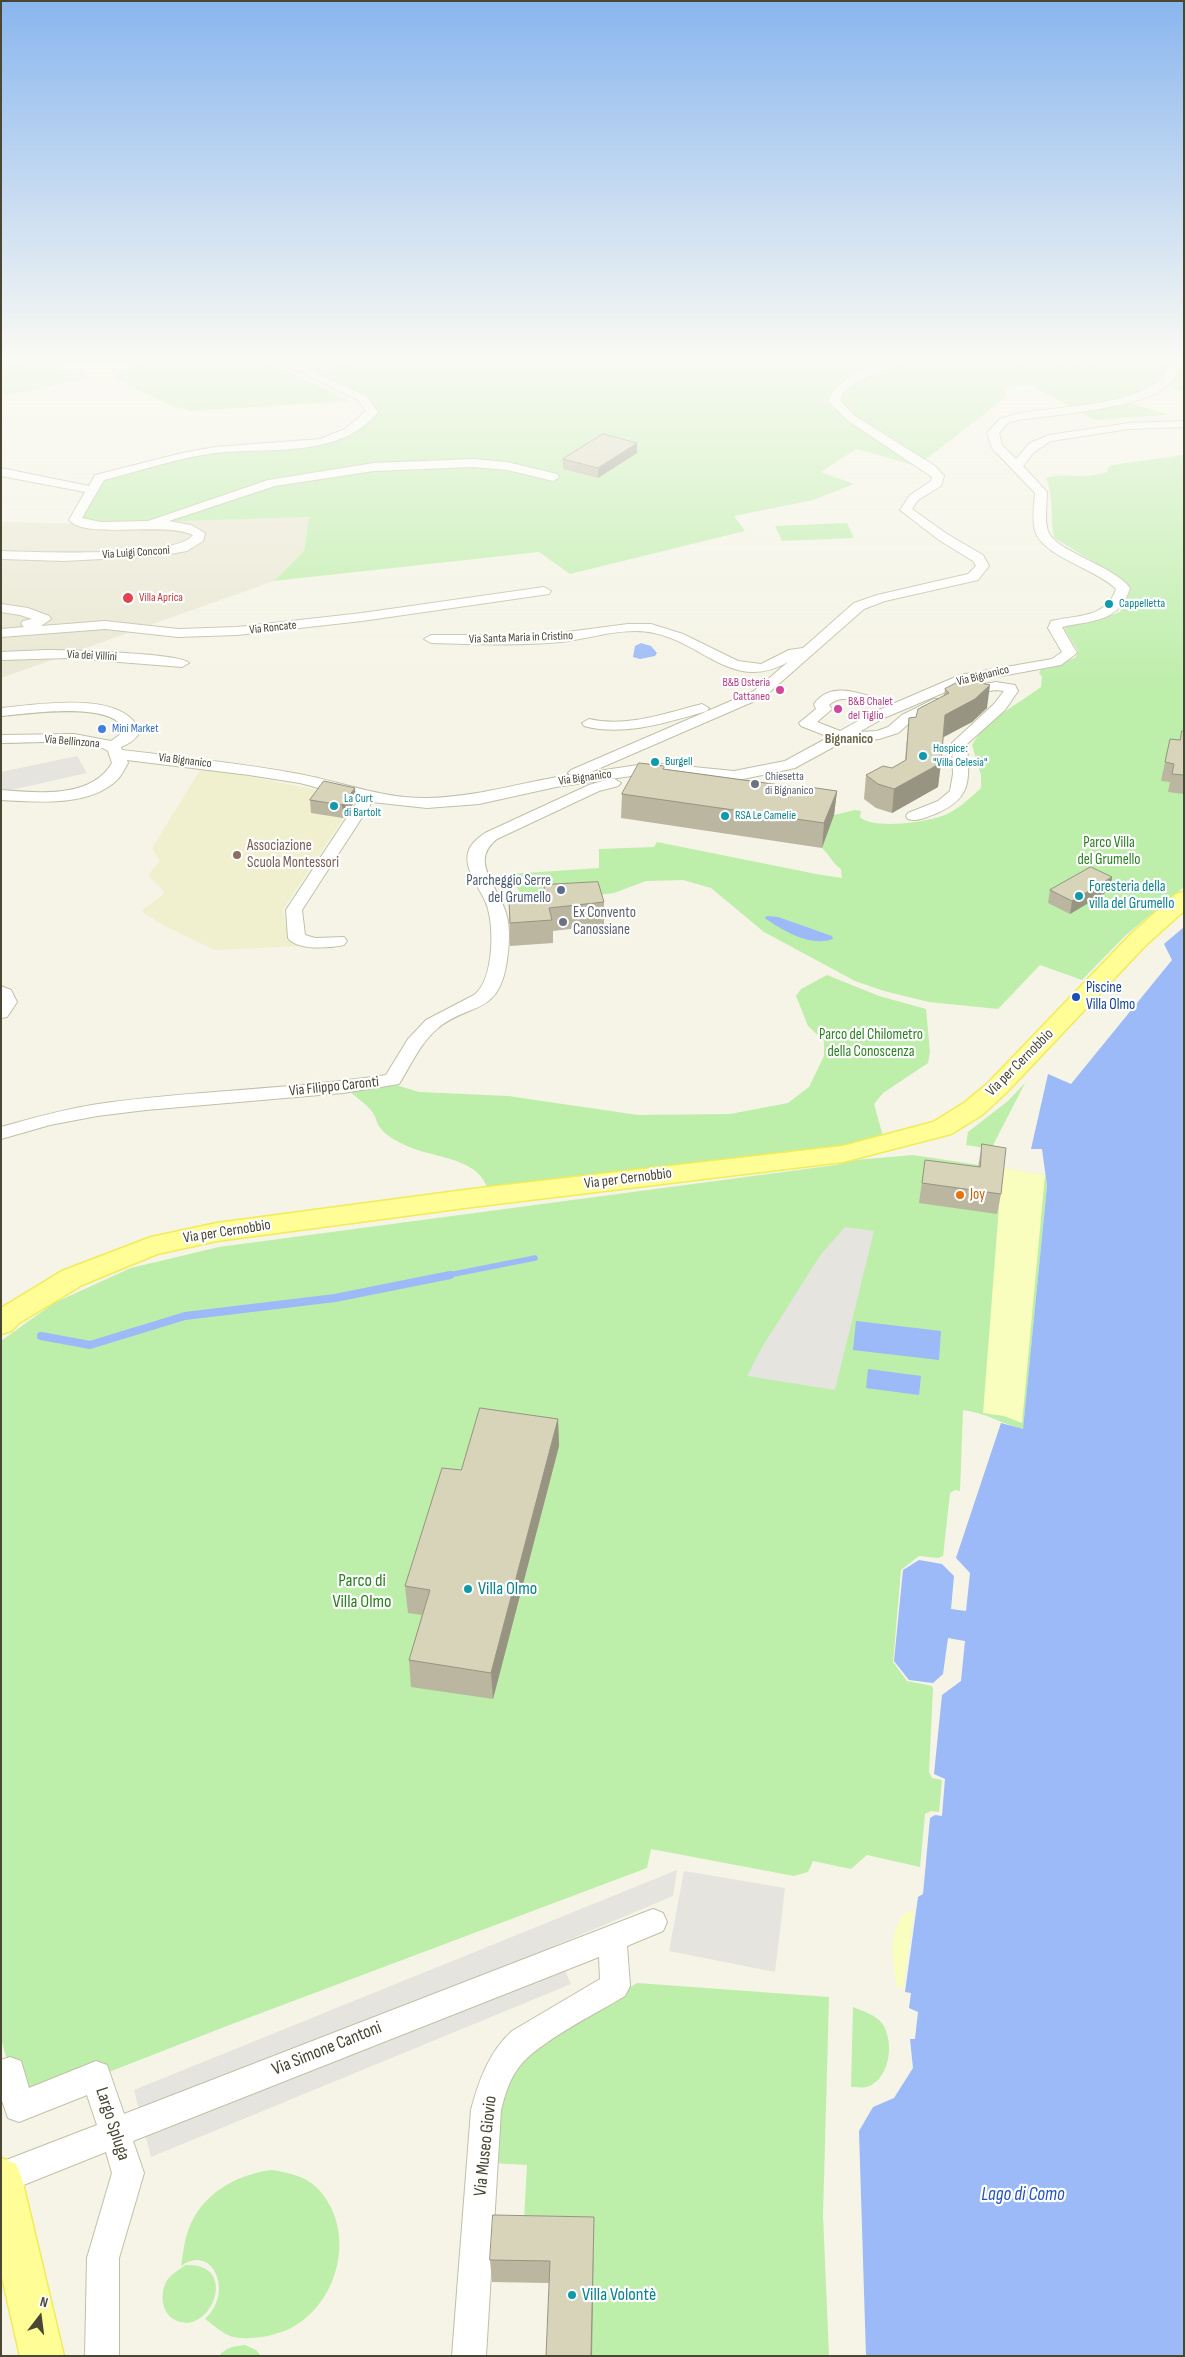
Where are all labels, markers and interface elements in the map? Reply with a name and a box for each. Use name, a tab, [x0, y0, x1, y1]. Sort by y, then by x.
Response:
street label: Via Luigi Conconi	[102, 543, 170, 563]
marker: Villa Aprica	[121, 591, 135, 605]
place label: Villa Aprica	[139, 591, 183, 605]
place label: Cappelletta	[1119, 597, 1165, 611]
marker: Cappelletta	[1103, 598, 1115, 610]
street label: Via Roncate	[249, 618, 297, 638]
street label: Via Santa Maria in Cristino	[469, 629, 573, 647]
street label: Via dei Villini	[67, 647, 117, 665]
street label: Via Bignanico	[955, 663, 1011, 689]
place label: B&B Osteria Cattaneo	[722, 676, 770, 704]
marker: B&B Osteria Cattaneo	[774, 684, 786, 696]
place label: B&B Chalet del Tiglio	[848, 695, 893, 723]
marker: B&B Chalet del Tiglio	[832, 703, 844, 715]
place label: Mini Market	[112, 722, 159, 736]
marker: Mini Market	[96, 723, 108, 735]
district label: Bignanico	[825, 731, 873, 747]
street label: Via Bellinzona	[44, 732, 100, 752]
place label: Hospice: "Villa Celesia"	[933, 742, 987, 770]
marker: Hospice: "Villa Celesia"	[917, 750, 929, 762]
street label: Via Bignanico	[158, 751, 212, 771]
place label: Burgell	[665, 755, 693, 769]
marker: Burgell	[649, 756, 661, 768]
street label: Via Bignanico	[558, 767, 612, 789]
place label: Chiesetta di Bignanico	[765, 770, 813, 798]
marker: Chiesetta di Bignanico	[749, 778, 761, 790]
place label: La Curt di Bartolt	[344, 792, 381, 820]
marker: La Curt di Bartolt	[328, 800, 340, 812]
place label: RSA Le Camelie	[735, 809, 796, 823]
marker: RSA Le Camelie	[719, 810, 731, 822]
park label: Parco Villa del Grumello	[1077, 834, 1141, 869]
place label: Associazione Scuola Montessori	[247, 837, 339, 872]
marker: Associazione Scuola Montessori	[231, 849, 243, 861]
place label: Parcheggio Serre del Grumello	[466, 872, 551, 907]
place label: Foresteria della villa del Grumello	[1089, 878, 1174, 913]
marker: Parcheggio Serre del Grumello	[555, 884, 567, 896]
marker: Foresteria della villa del Grumello	[1073, 890, 1085, 902]
place label: Ex Convento Canossiane	[573, 904, 636, 939]
marker: Ex Convento Canossiane	[557, 916, 569, 928]
place label: Piscine Villa Olmo	[1086, 979, 1135, 1014]
marker: Piscine Villa Olmo	[1070, 991, 1082, 1003]
street label: Via per Cernobbio	[982, 1025, 1058, 1101]
park label: Parco del Chilometro della Conoscenza	[819, 1026, 923, 1061]
street label: Via Filippo Caronti	[288, 1073, 380, 1101]
street label: Via per Cernobbio	[583, 1165, 673, 1193]
place label: Joy	[970, 1186, 985, 1204]
marker: Joy	[954, 1189, 966, 1201]
street label: Via per Cernobbio	[182, 1216, 272, 1248]
park label: Parco di Villa Olmo	[332, 1570, 392, 1612]
place label: Villa Olmo	[478, 1578, 537, 1600]
marker: Villa Olmo	[462, 1583, 474, 1595]
street label: Via Simone Cantoni	[269, 2017, 385, 2081]
street label: Largo Spluga	[90, 2085, 134, 2163]
street label: Via Museo Giovio	[470, 2095, 502, 2197]
water label: Lago di Como	[981, 2184, 1065, 2206]
place label: Villa Volontè	[582, 2284, 656, 2306]
marker: Villa Volontè	[566, 2289, 578, 2301]
north arrow	[15, 2292, 65, 2342]
text: N	[38, 2293, 50, 2311]

